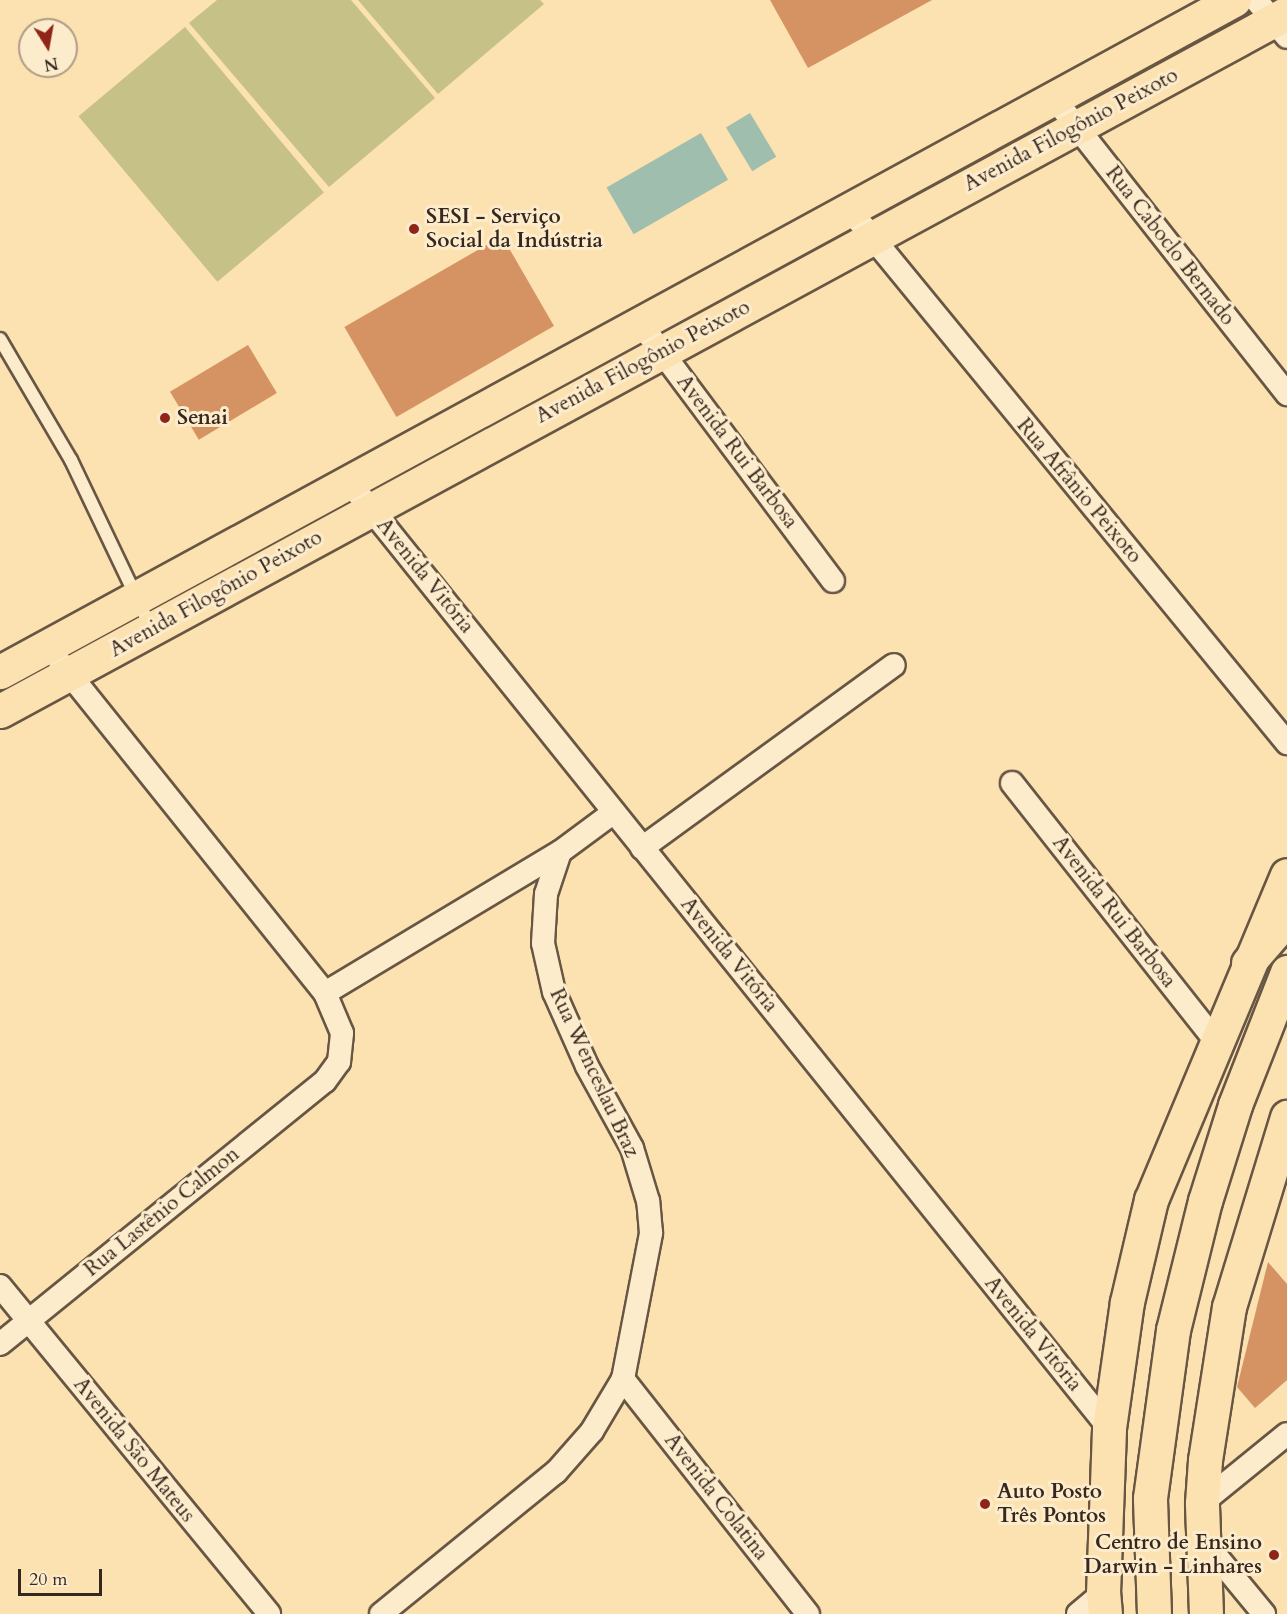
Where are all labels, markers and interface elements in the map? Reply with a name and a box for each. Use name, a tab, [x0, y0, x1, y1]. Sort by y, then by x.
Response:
north arrow	[18, 18, 78, 78]
text: N	[42, 52, 60, 76]
street label: Avenida Filogônio Peixoto	[960, 63, 1182, 197]
street label: Rua Caboclo Bernado	[1100, 161, 1240, 331]
place label: SESI - Serviço Social da Indústria	[426, 204, 603, 254]
marker: SESI - Serviço Social da Indústria	[407, 222, 421, 236]
street label: Avenida Filogônio Peixoto	[532, 295, 754, 429]
street label: Avenida Rui Barbosa	[671, 370, 803, 534]
place label: Senai	[177, 405, 228, 431]
marker: Senai	[158, 411, 172, 425]
street label: Rua Afrânio Peixoto	[1011, 413, 1147, 569]
street label: Avenida Vitória	[371, 513, 479, 639]
street label: Avenida Filogônio Peixoto	[105, 525, 327, 663]
street label: Avenida Rui Barbosa	[1047, 831, 1181, 993]
street label: Avenida Vitória	[675, 892, 783, 1018]
street label: Rua Wenceslau Braz	[544, 984, 644, 1162]
street label: Rua Lastênio Calmon	[79, 1142, 245, 1282]
street label: Avenida Vitória	[979, 1271, 1087, 1397]
street label: Avenida São Mateus	[68, 1372, 200, 1528]
street label: Avenida Colatina	[659, 1428, 773, 1566]
place label: Auto Posto Três Pontos	[997, 1479, 1106, 1529]
marker: Auto Posto Três Pontos	[978, 1497, 992, 1511]
place label: Centro de Ensino Darwin - Linhares	[1084, 1530, 1262, 1580]
marker: Centro de Ensino Darwin - Linhares	[1267, 1548, 1281, 1562]
scale bar	[21, 1557, 105, 1595]
text: 20 m	[29, 1567, 68, 1592]

